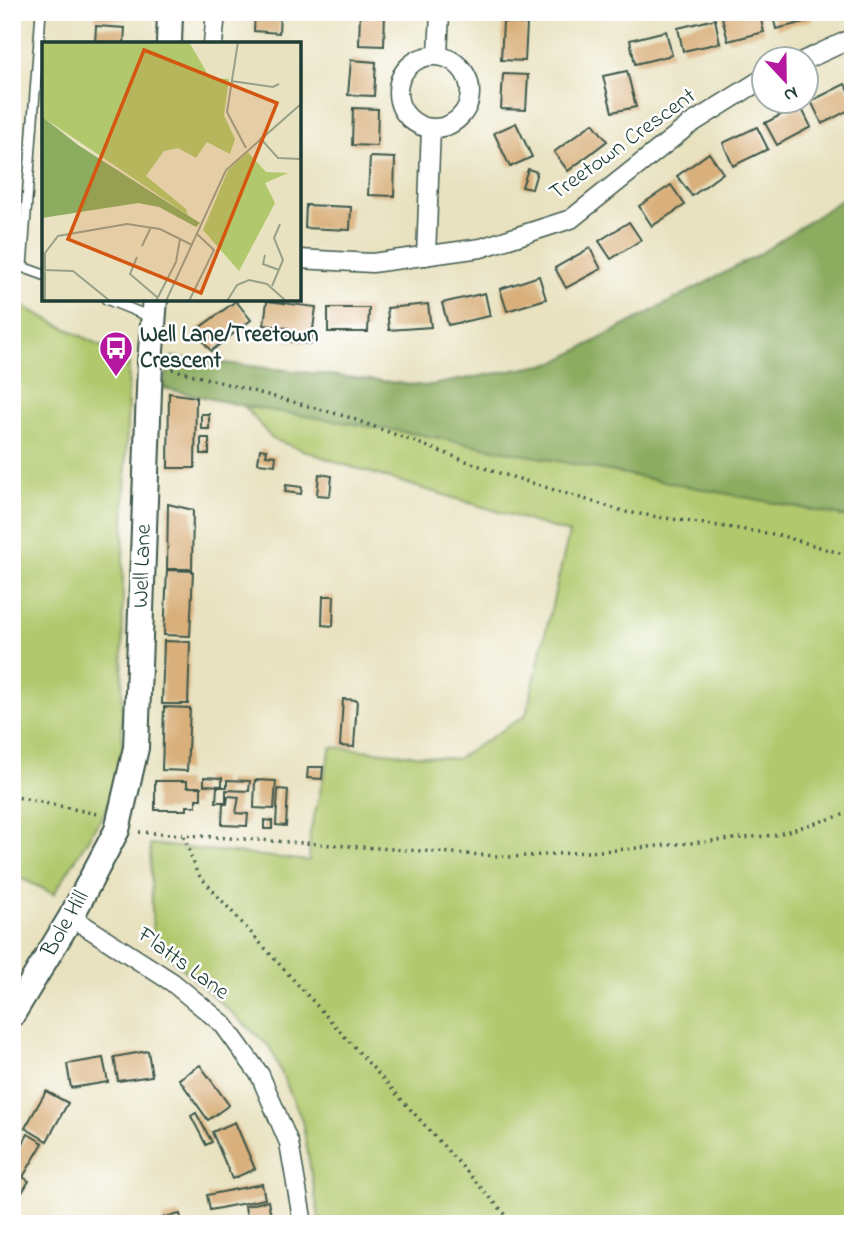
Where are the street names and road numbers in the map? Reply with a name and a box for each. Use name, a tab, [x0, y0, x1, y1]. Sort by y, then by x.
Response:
street label: Treetown Crescent	[543, 80, 703, 210]
street label: Well Lane	[125, 523, 161, 609]
street label: Bole Hill	[33, 885, 98, 964]
street label: Flatts Lane	[129, 919, 236, 1009]

